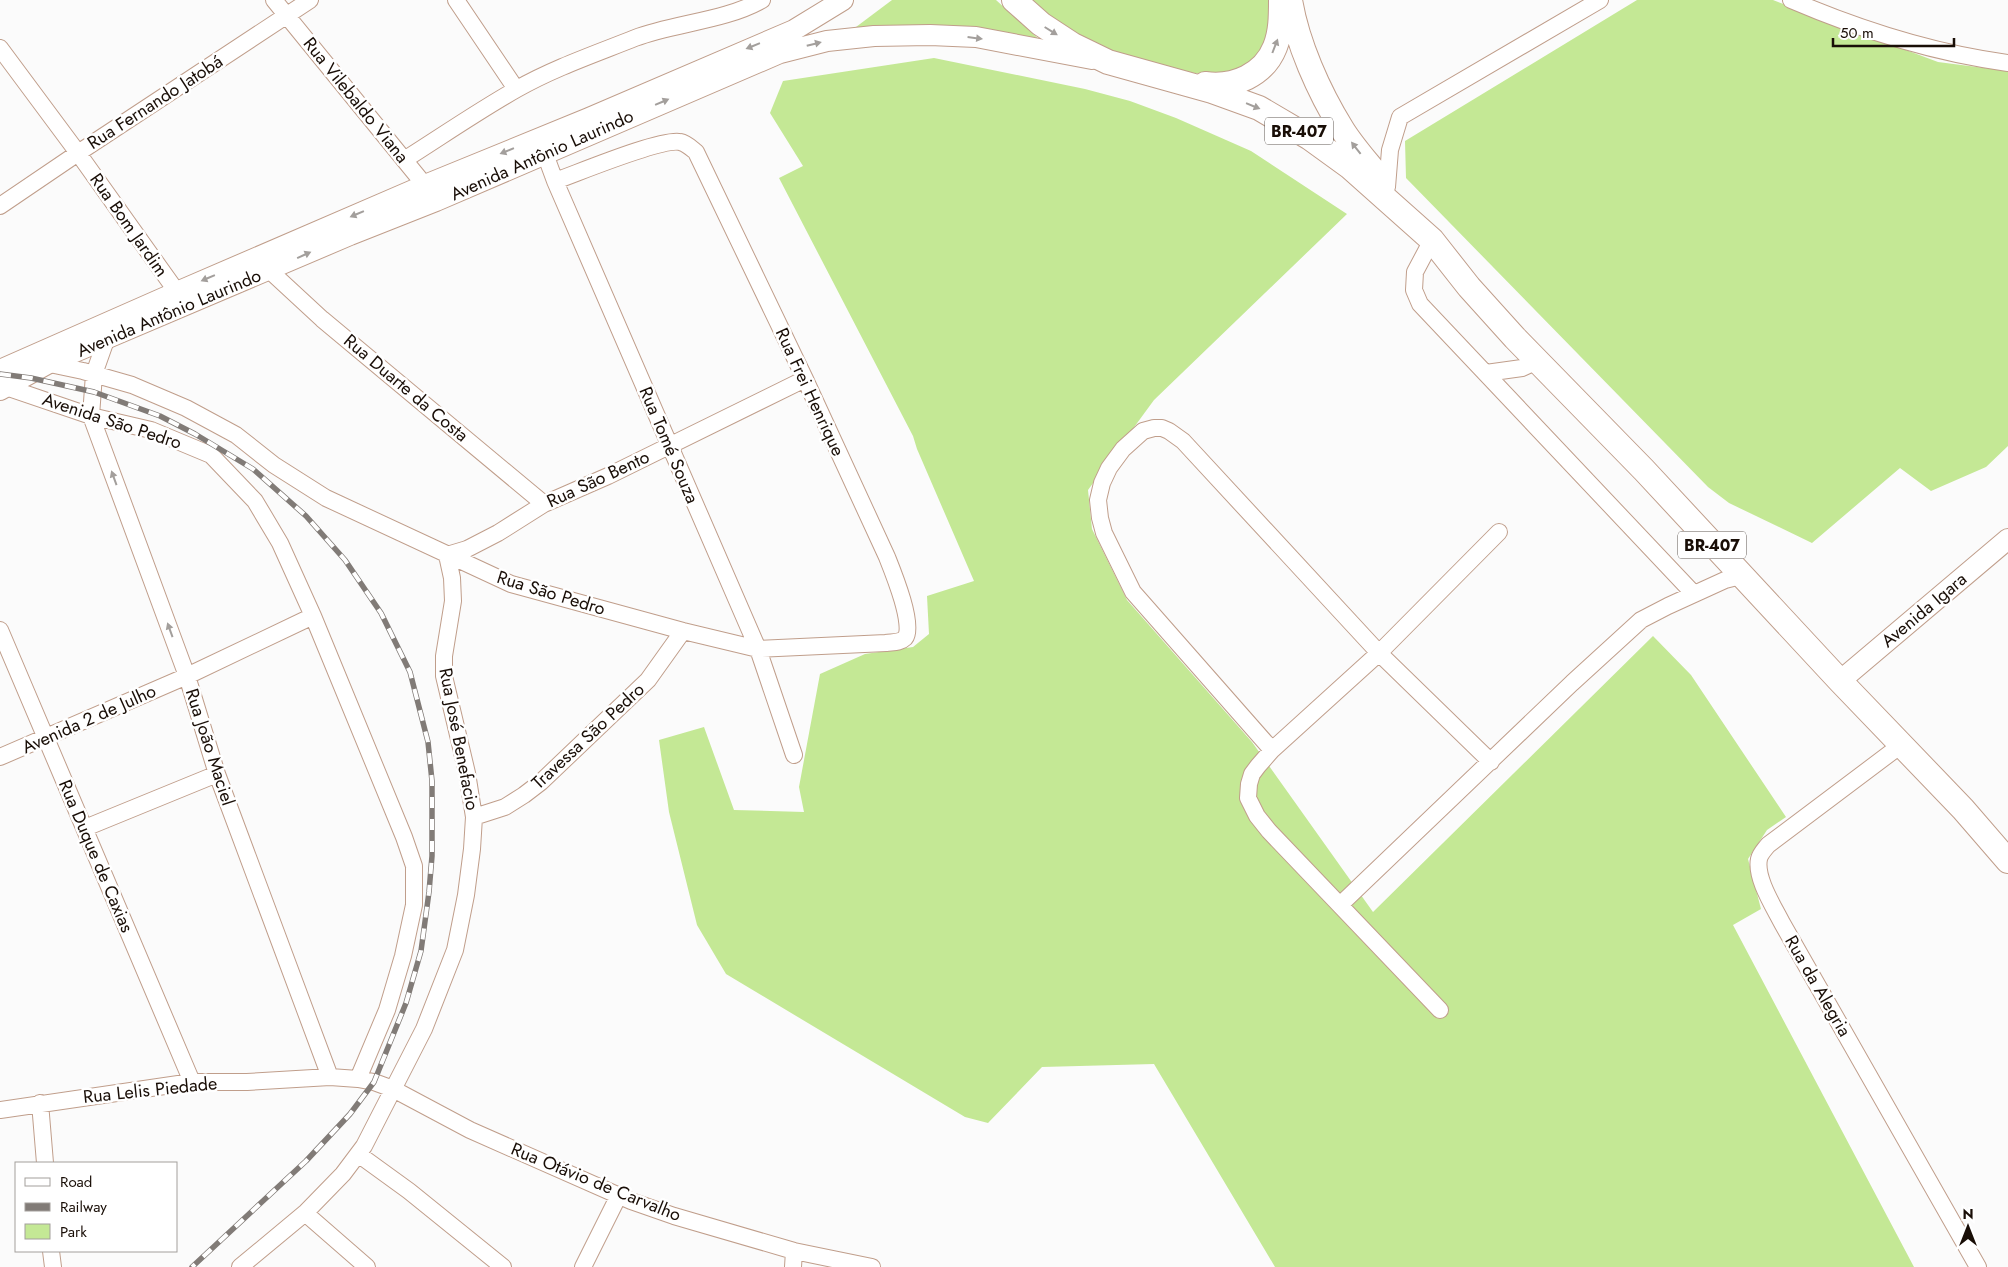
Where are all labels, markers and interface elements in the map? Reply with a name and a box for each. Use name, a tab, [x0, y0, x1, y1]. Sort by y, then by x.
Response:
scale bar	[1833, 15, 1954, 47]
text: 50 m	[1840, 22, 1874, 44]
one-way arrow	[1044, 26, 1058, 36]
street label: Rua Vilebaldo Viana	[297, 31, 415, 169]
one-way arrow	[968, 34, 984, 42]
one-way arrow	[1271, 39, 1279, 53]
one-way arrow	[806, 40, 821, 48]
one-way arrow	[745, 42, 760, 50]
street label: Rua Fernando Jatobá	[82, 48, 228, 156]
one-way arrow	[655, 98, 669, 106]
one-way arrow	[1246, 102, 1261, 110]
street label: Avenida Antônio Laurindo	[446, 103, 638, 207]
road number: BR-407	[1265, 118, 1333, 144]
one-way arrow	[1351, 141, 1361, 154]
one-way arrow	[500, 148, 514, 156]
street label: Rua Bom Jardim	[84, 168, 174, 282]
one-way arrow	[350, 211, 364, 219]
one-way arrow	[297, 251, 311, 259]
street label: Avenida Antônio Laurindo	[73, 262, 265, 364]
one-way arrow	[201, 275, 215, 283]
street label: Rua Frei Henrique	[769, 324, 851, 460]
street label: Rua Duarte da Costa	[338, 328, 474, 448]
street label: Rua Tomé Souza	[633, 382, 705, 508]
street label: Avenida São Pedro	[39, 386, 185, 456]
street label: Rua São Bento	[543, 444, 654, 514]
one-way arrow	[110, 470, 117, 485]
road number: BR-407	[1678, 532, 1746, 558]
street label: Rua São Pedro	[494, 564, 609, 622]
street label: Avenida Igara	[1876, 566, 1972, 654]
one-way arrow	[166, 622, 174, 637]
street label: Rua José Benefacio	[432, 666, 486, 813]
street label: Travessa São Pedro	[526, 677, 650, 795]
street label: Avenida 2 de Julho	[18, 678, 160, 760]
street label: Rua João Maciel	[179, 685, 241, 809]
street label: Rua Duque de Caxias	[52, 776, 140, 936]
street label: Rua da Alegria	[1778, 931, 1858, 1041]
street label: Rua Lelis Piedade	[82, 1070, 218, 1110]
street label: Rua Otávio de Carvalho	[507, 1136, 685, 1228]
legend	[15, 1162, 178, 1252]
text: Road	[60, 1171, 92, 1193]
text: Railway	[60, 1196, 107, 1218]
north arrow	[1943, 1202, 1993, 1252]
text: N	[1962, 1204, 1974, 1224]
text: Park	[60, 1221, 87, 1243]

